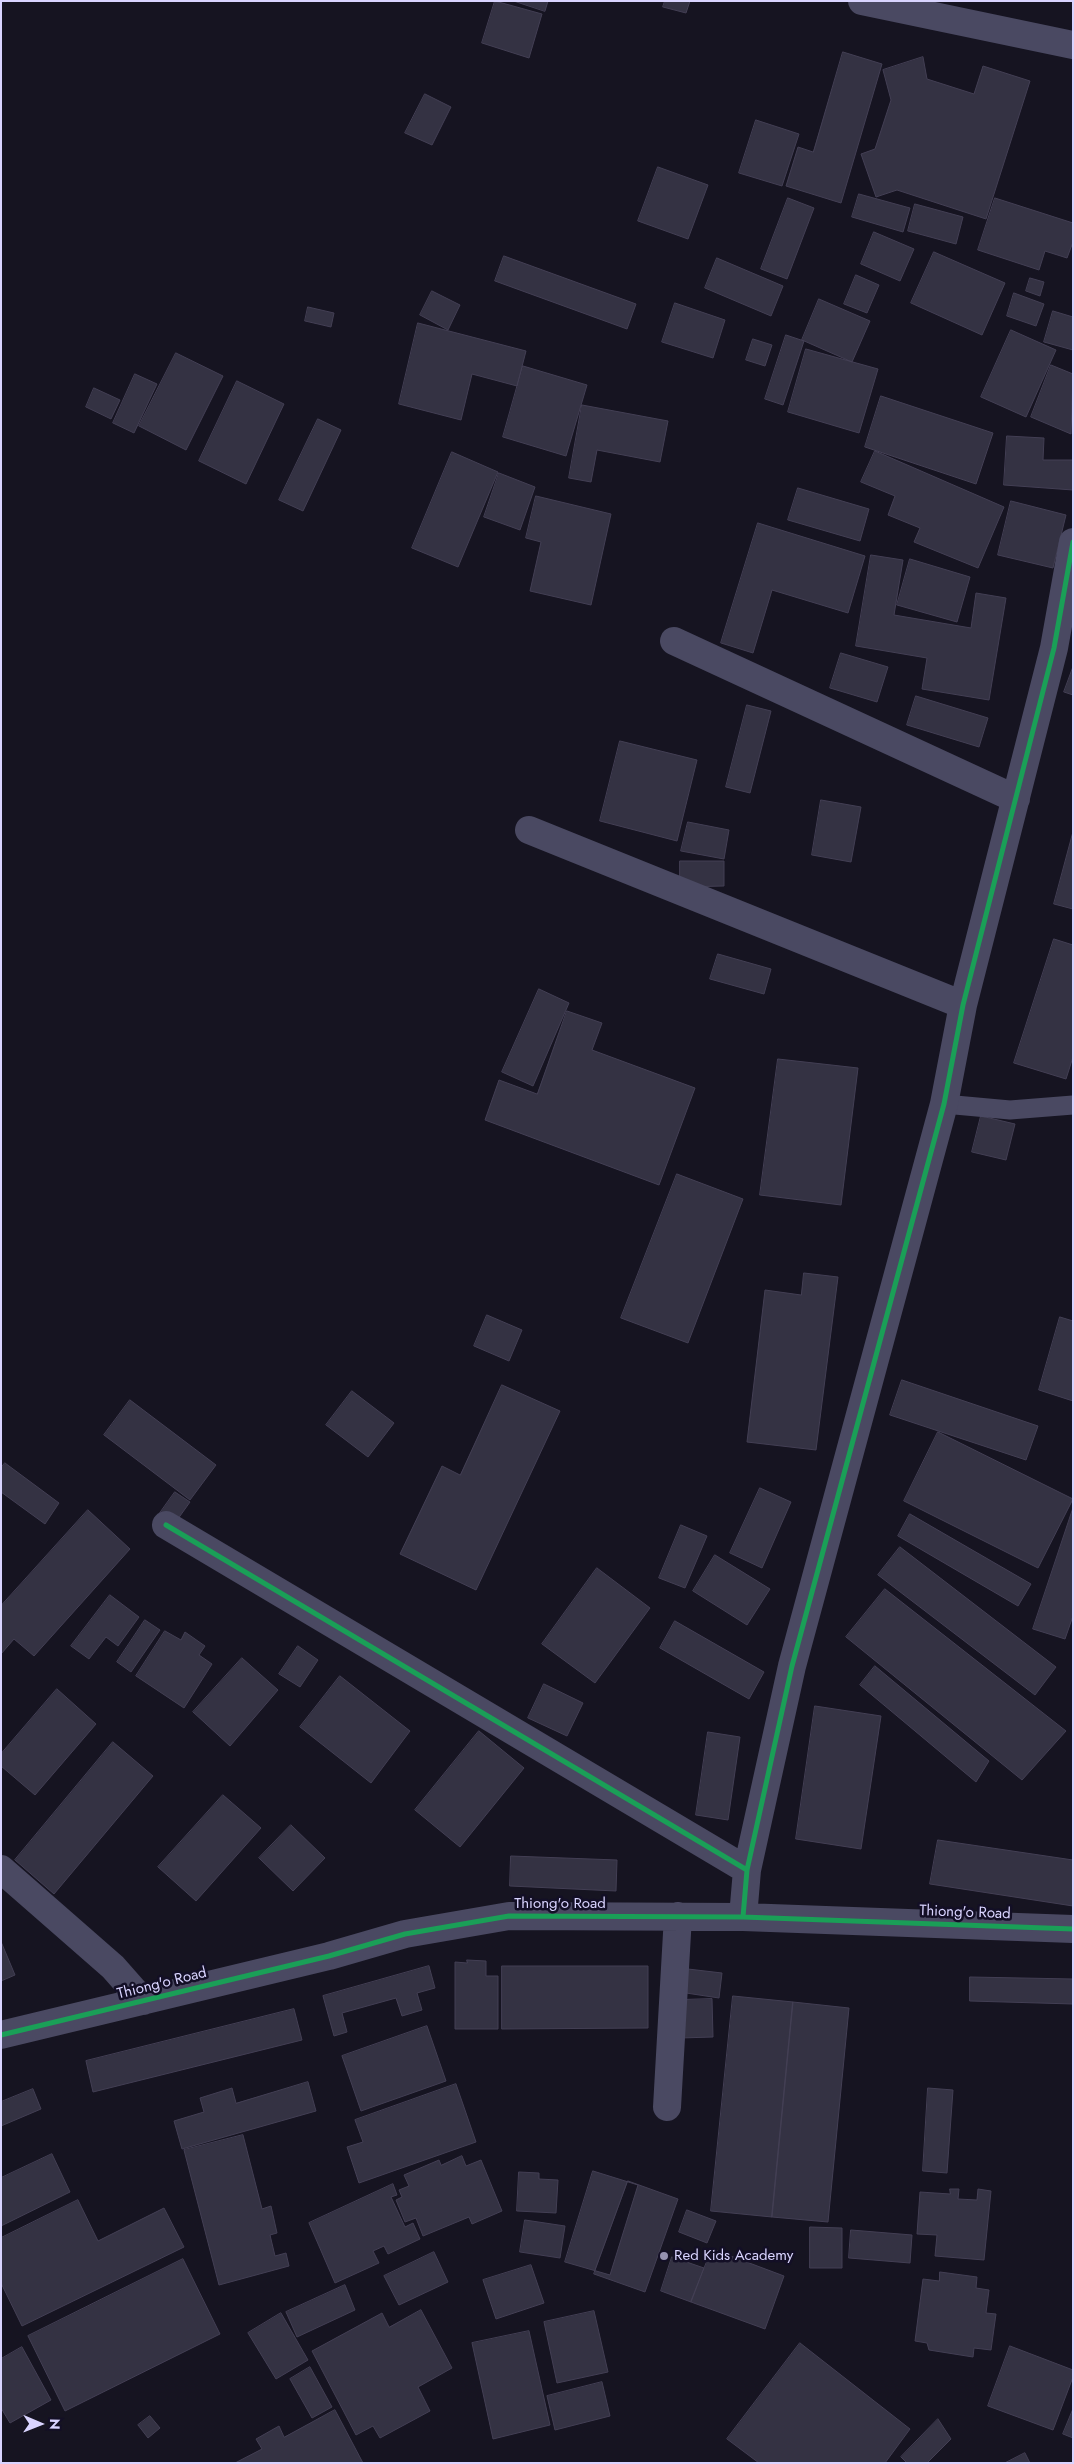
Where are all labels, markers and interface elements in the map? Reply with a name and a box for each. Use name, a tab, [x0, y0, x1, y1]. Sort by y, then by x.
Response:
street label: Thiong'o Road	[514, 1895, 606, 1913]
street label: Thiong'o Road	[919, 1902, 1011, 1924]
street label: Thiong'o Road	[115, 1964, 209, 2004]
place label: Red Kids Academy	[674, 2247, 793, 2265]
marker: Red Kids Academy	[658, 2250, 670, 2262]
north arrow	[15, 2399, 65, 2449]
text: N	[45, 2419, 65, 2430]

